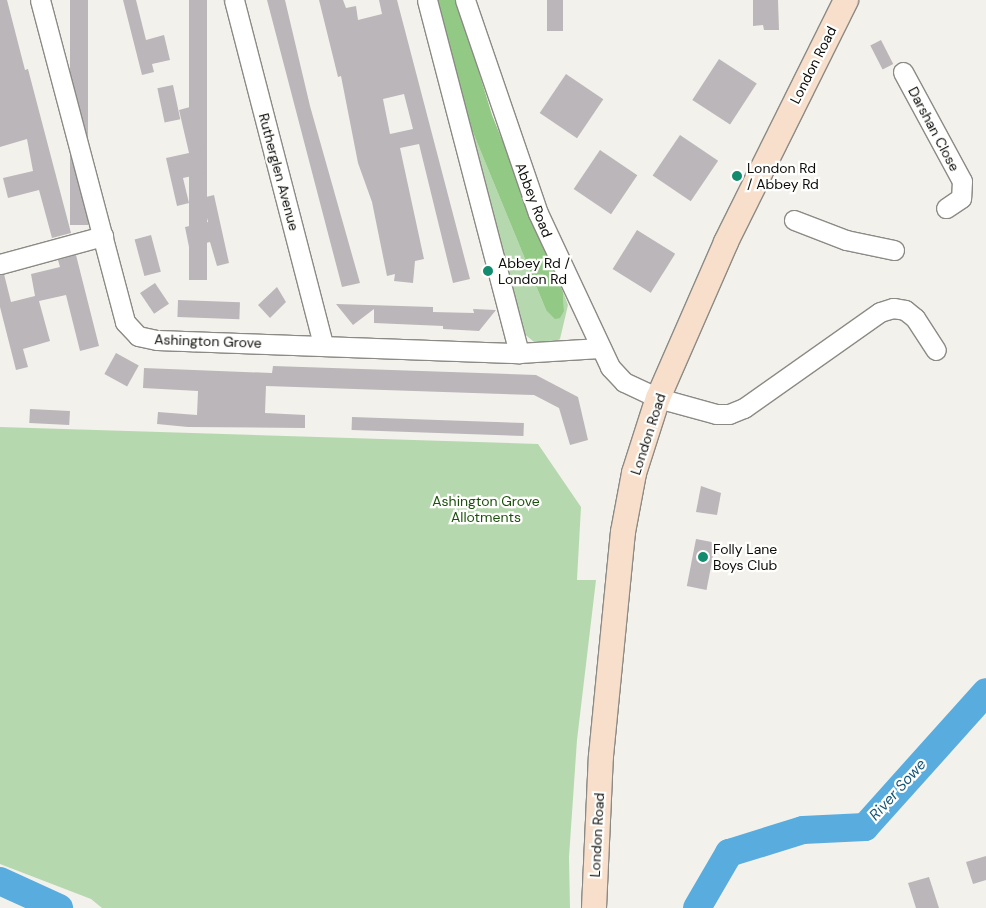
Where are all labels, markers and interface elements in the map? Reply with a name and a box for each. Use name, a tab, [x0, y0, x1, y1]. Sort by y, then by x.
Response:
street label: London Road	[786, 23, 840, 107]
street label: Darshan Close	[905, 84, 963, 174]
street label: Rutherglen Avenue	[255, 111, 303, 233]
street label: Abbey Road	[512, 160, 556, 240]
place label: London Rd / Abbey Rd	[747, 160, 819, 192]
marker: London Rd / Abbey Rd	[731, 170, 743, 182]
place label: Abbey Rd / London Rd	[498, 255, 570, 288]
marker: Abbey Rd / London Rd	[482, 265, 494, 277]
street label: Ashington Grove	[154, 331, 262, 351]
street label: London Road	[627, 391, 669, 477]
park label: Ashington Grove Allotments	[432, 493, 540, 526]
place label: Folly Lane Boys Club	[713, 541, 777, 574]
marker: Folly Lane Boys Club	[697, 551, 709, 563]
water label: River Sowe	[866, 756, 930, 824]
street label: London Road	[586, 792, 608, 878]

